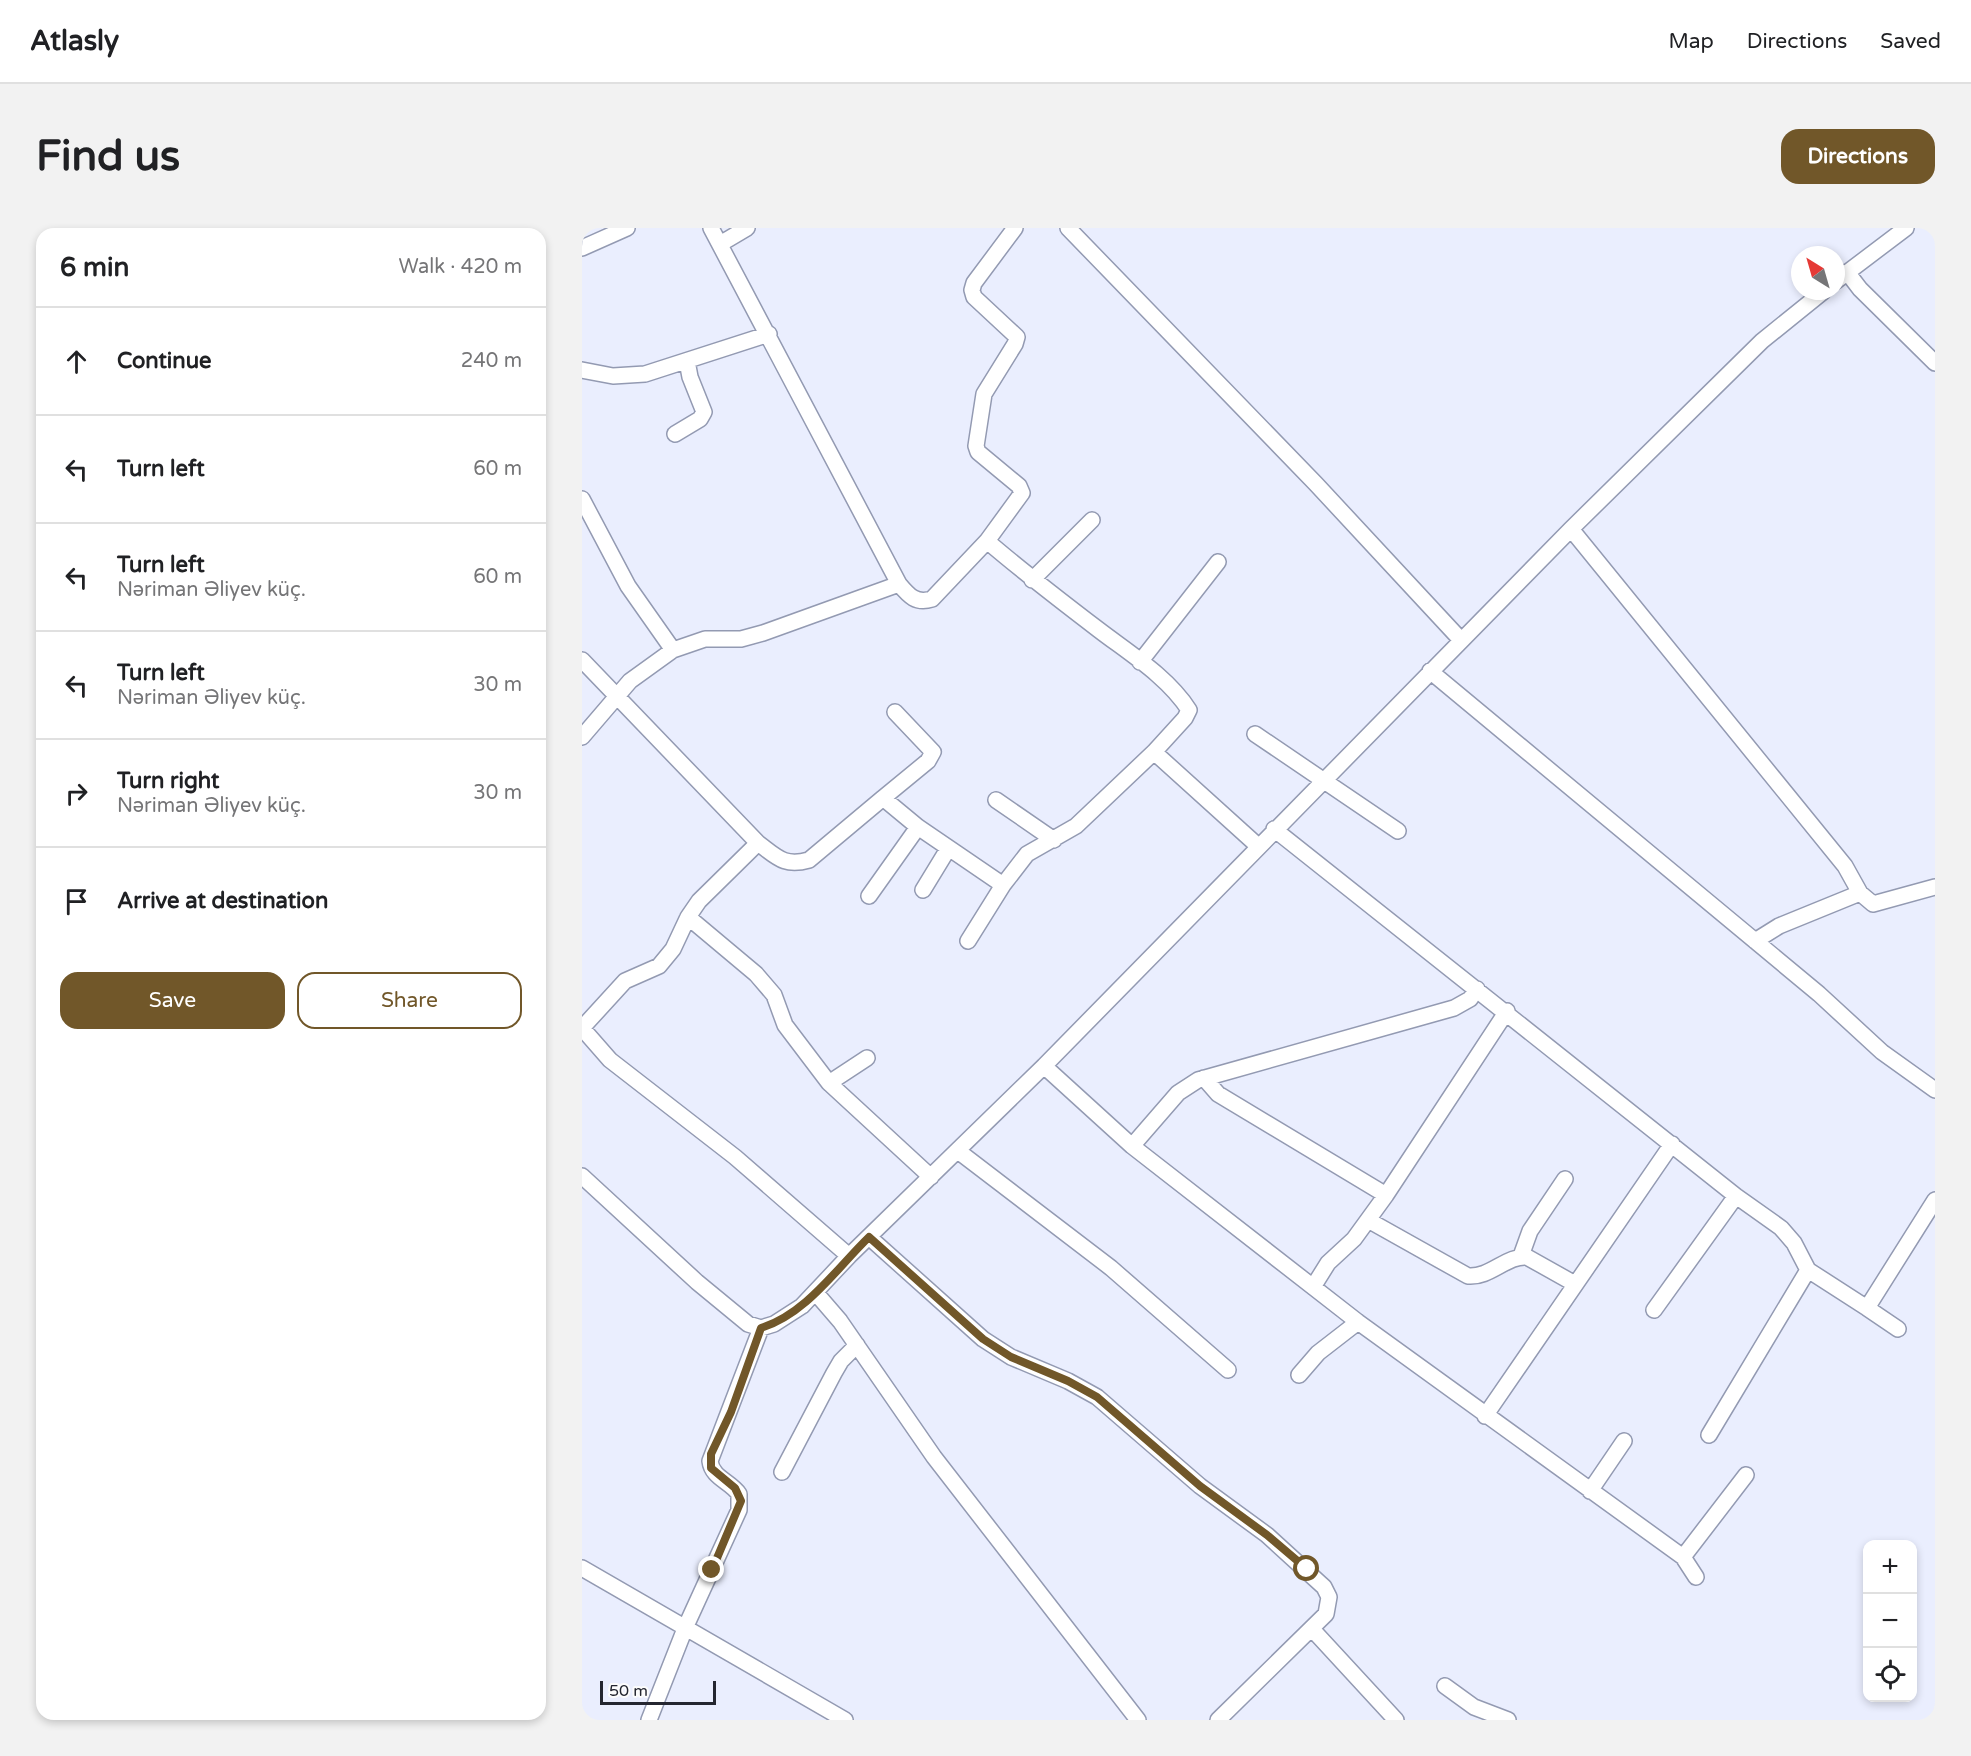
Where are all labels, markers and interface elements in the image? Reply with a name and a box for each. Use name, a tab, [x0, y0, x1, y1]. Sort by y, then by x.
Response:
text: Atlasly	[30, 24, 119, 58]
text: Map	[1668, 29, 1714, 54]
text: Directions	[1747, 29, 1847, 54]
text: Saved	[1880, 29, 1941, 54]
button: Directions	[1781, 129, 1935, 184]
text: Find us	[36, 131, 180, 182]
north arrow	[1791, 246, 1845, 300]
text: 6 min	[60, 252, 129, 283]
text: Walk · 420 m	[399, 255, 522, 279]
icon: ahead	[60, 345, 93, 378]
text: Continue	[117, 348, 212, 374]
text: 240 m	[461, 349, 522, 373]
icon: left	[60, 453, 93, 486]
text: Turn left	[117, 456, 205, 482]
text: 60 m	[473, 457, 522, 481]
text: Turn left	[117, 552, 205, 578]
icon: left	[60, 561, 93, 594]
text: 60 m	[473, 565, 522, 589]
text: Nəriman Əliyev küç.	[117, 578, 306, 602]
text: Turn left	[117, 660, 205, 686]
icon: left	[60, 669, 93, 702]
text: 30 m	[473, 673, 522, 697]
text: Nəriman Əliyev küç.	[117, 686, 306, 710]
text: Turn right	[117, 768, 219, 794]
icon: right	[60, 777, 93, 810]
text: 30 m	[473, 781, 522, 805]
text: Nəriman Əliyev küç.	[117, 794, 306, 818]
icon: arrive	[60, 885, 93, 918]
text: Arrive at destination	[117, 888, 328, 914]
button: Save	[60, 972, 285, 1029]
button: Share	[297, 972, 522, 1029]
map controls	[1863, 1540, 1917, 1702]
button: +	[1863, 1540, 1917, 1594]
route start	[1293, 1555, 1319, 1581]
route end	[698, 1556, 724, 1582]
button: −	[1863, 1594, 1917, 1648]
button: locate	[1863, 1648, 1917, 1702]
scale bar	[600, 1678, 716, 1706]
text: 50 m	[609, 1681, 648, 1701]

